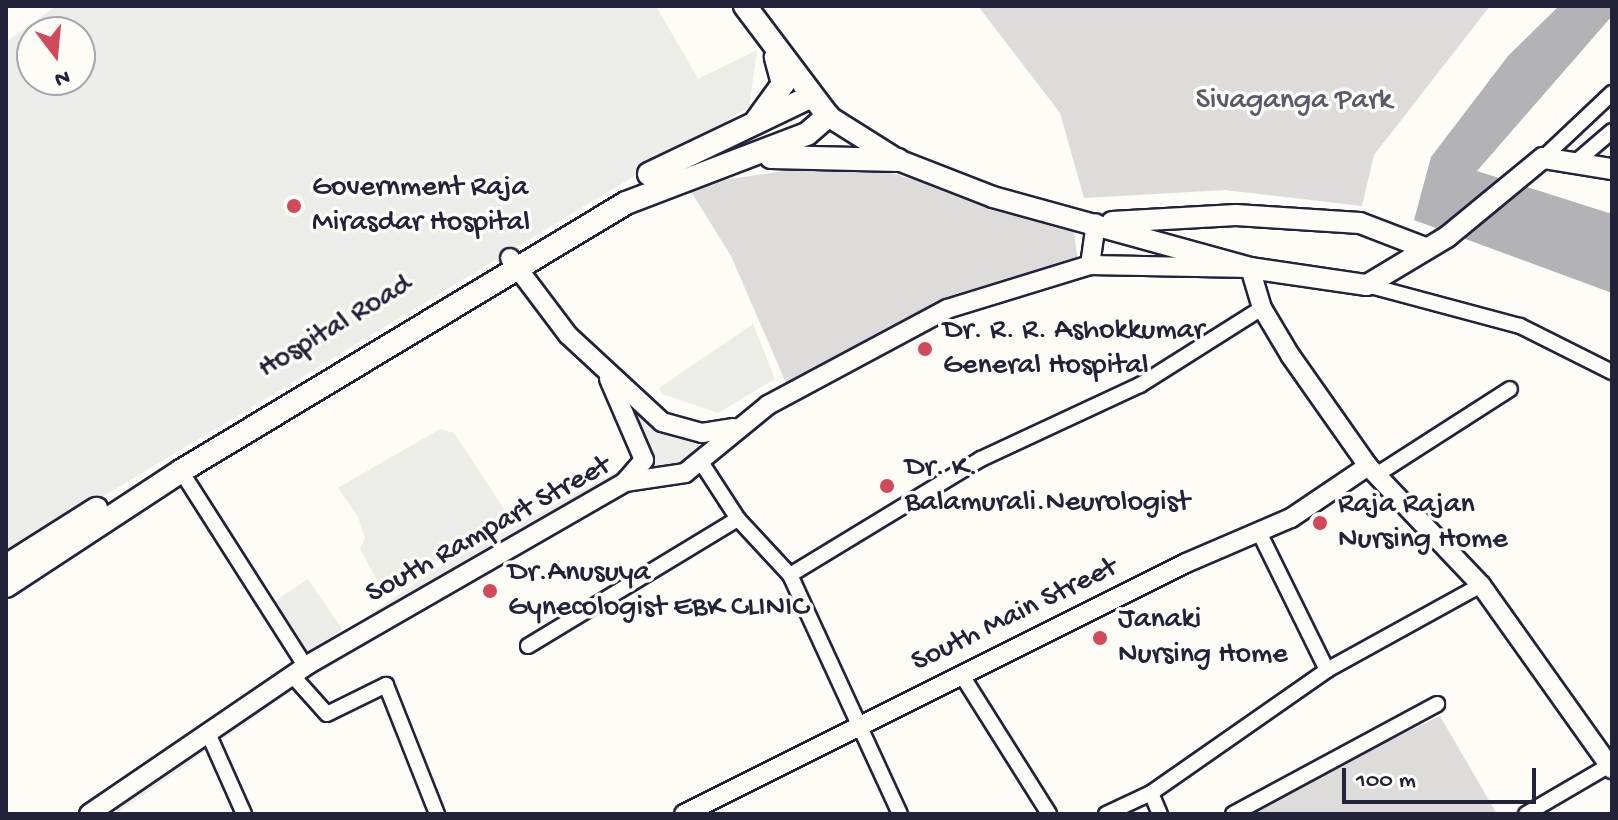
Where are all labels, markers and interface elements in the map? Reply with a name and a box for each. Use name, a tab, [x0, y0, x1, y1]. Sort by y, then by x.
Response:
north arrow	[16, 16, 96, 96]
text: N	[52, 63, 73, 92]
park label: Sivaganga Park	[1196, 84, 1392, 120]
place label: Government Raja Mirasdar Hospital	[312, 171, 530, 242]
marker: Government Raja Mirasdar Hospital	[283, 195, 305, 217]
street label: Hospital Road	[253, 268, 419, 388]
place label: Dr. R. R. Ashokkumar General Hospital	[943, 314, 1204, 384]
marker: Dr. R. R. Ashokkumar General Hospital	[914, 338, 936, 360]
street label: South Rampart Street	[360, 449, 618, 613]
place label: Dr. K. Balamurali.Neurologist	[905, 451, 1190, 522]
marker: Dr. K. Balamurali.Neurologist	[876, 475, 898, 497]
place label: Raja Rajan Nursing Home	[1338, 488, 1508, 558]
marker: Raja Rajan Nursing Home	[1309, 512, 1331, 534]
street label: South Main Street	[906, 551, 1124, 681]
place label: Dr.Anusuya Gynecologist EBK CLINIC	[508, 556, 808, 626]
marker: Dr.Anusuya Gynecologist EBK CLINIC	[479, 580, 501, 602]
place label: Janaki Nursing Home	[1118, 603, 1288, 674]
marker: Janaki Nursing Home	[1089, 627, 1111, 649]
scale bar	[1346, 752, 1540, 802]
text: 100 m	[1356, 767, 1416, 796]

